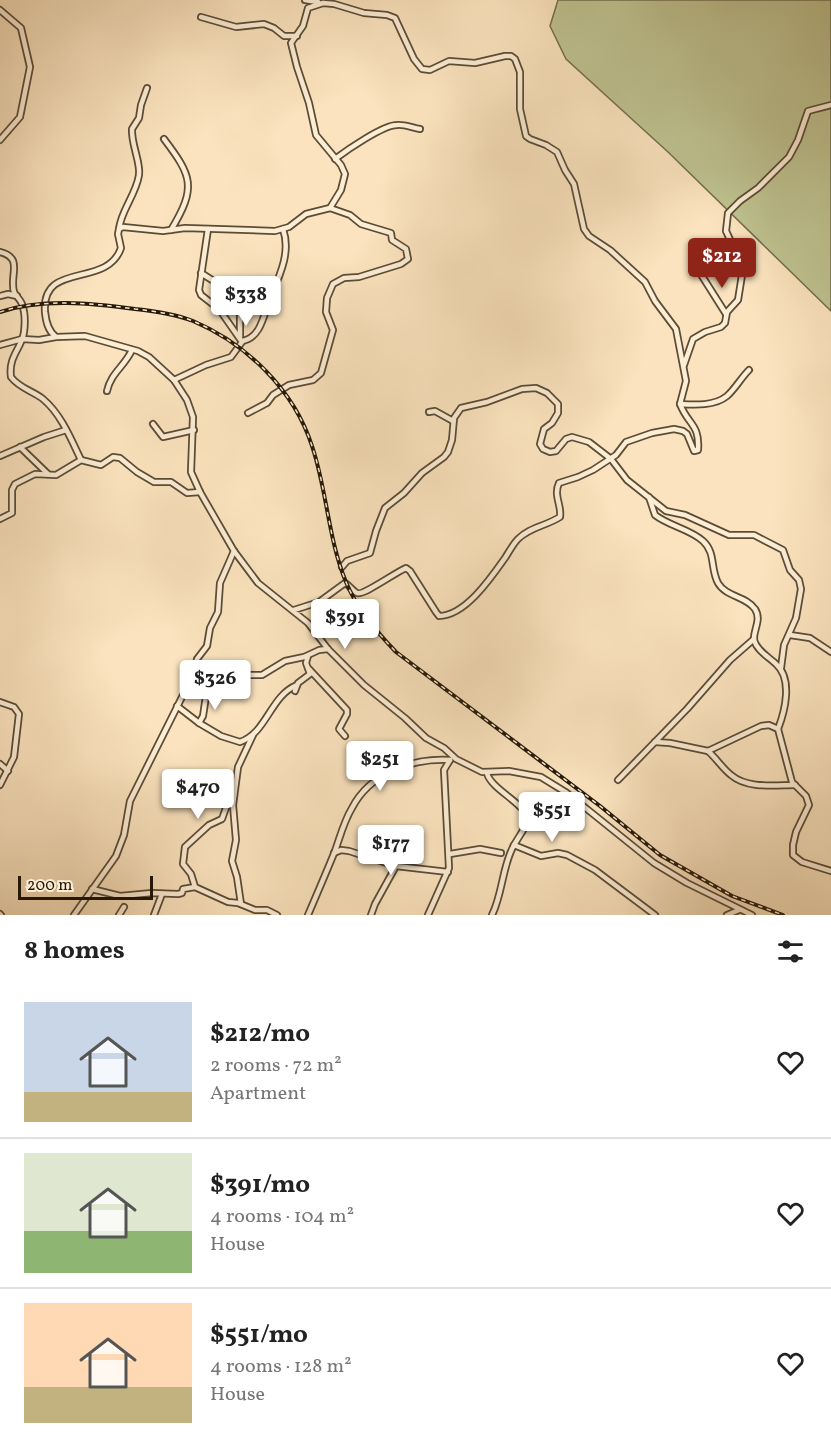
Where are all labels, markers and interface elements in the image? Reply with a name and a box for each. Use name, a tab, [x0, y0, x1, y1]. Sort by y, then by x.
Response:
pin: $212	[686, 238, 758, 289]
text: $212	[702, 243, 742, 271]
pin: $338	[210, 276, 282, 327]
text: $338	[225, 281, 267, 309]
pin: $391	[309, 599, 381, 650]
text: $391	[325, 604, 365, 632]
pin: $326	[179, 660, 251, 711]
text: $326	[194, 665, 236, 693]
pin: $251	[344, 741, 416, 792]
text: $251	[360, 746, 400, 774]
pin: $470	[162, 769, 234, 820]
text: $470	[176, 774, 220, 802]
pin: $551	[516, 792, 588, 843]
text: $551	[533, 797, 571, 825]
pin: $177	[355, 825, 427, 876]
text: $177	[372, 830, 410, 858]
scale bar	[18, 873, 153, 900]
text: 200 m	[27, 875, 72, 897]
text: 8 homes	[24, 933, 125, 969]
icon: filters	[774, 935, 807, 968]
text: $212/mo	[210, 1016, 310, 1052]
icon: home	[72, 1026, 144, 1098]
icon: heart	[774, 1046, 807, 1079]
text: 2 rooms · 72 m²	[210, 1052, 342, 1080]
text: Apartment	[210, 1080, 306, 1108]
text: $391/mo	[210, 1167, 310, 1203]
icon: home	[72, 1177, 144, 1249]
icon: heart	[774, 1197, 807, 1230]
text: 4 rooms · 104 m²	[210, 1203, 354, 1231]
text: House	[210, 1231, 265, 1259]
text: $551/mo	[210, 1317, 308, 1353]
icon: home	[72, 1327, 144, 1399]
icon: heart	[774, 1347, 807, 1380]
text: 4 rooms · 128 m²	[210, 1353, 352, 1381]
text: House	[210, 1381, 265, 1409]

